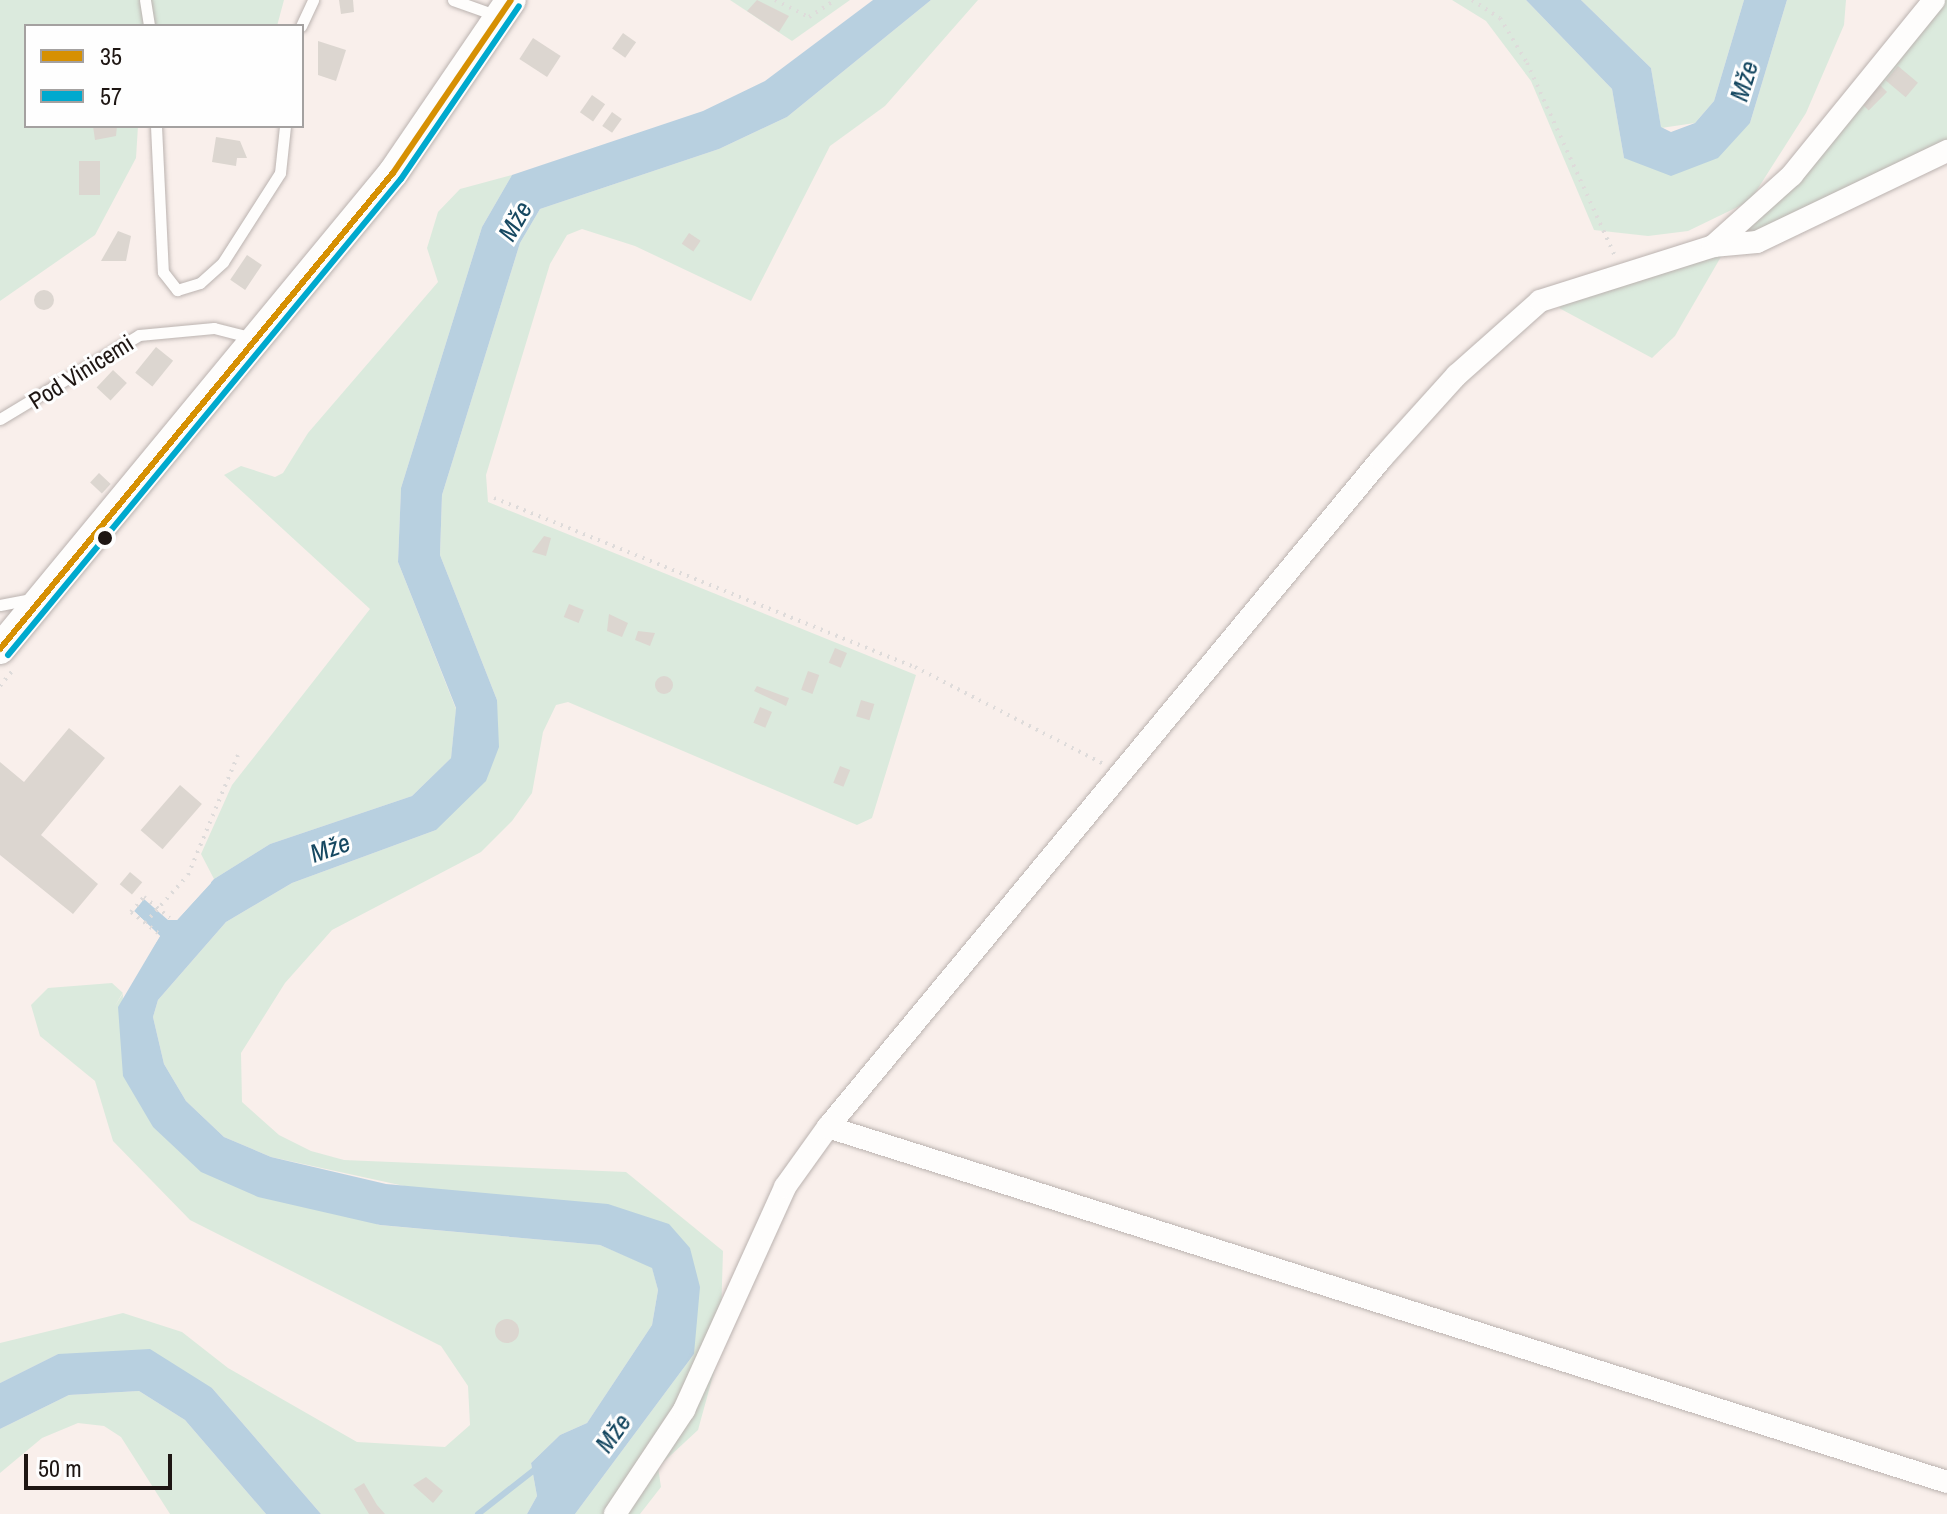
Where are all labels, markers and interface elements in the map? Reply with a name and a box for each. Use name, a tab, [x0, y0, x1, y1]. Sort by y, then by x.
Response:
legend	[24, 24, 304, 128]
text: 35	[100, 40, 122, 72]
water label: Mže	[1723, 57, 1765, 105]
text: 57	[100, 80, 122, 112]
water label: Mže	[491, 196, 539, 246]
street label: Pod Vinicemi	[23, 329, 139, 415]
unlabelled marker	[97, 530, 113, 546]
water label: Mže	[306, 827, 354, 869]
water label: Mže	[589, 1408, 637, 1458]
scale bar	[28, 1438, 176, 1488]
text: 50 m	[38, 1452, 82, 1484]

